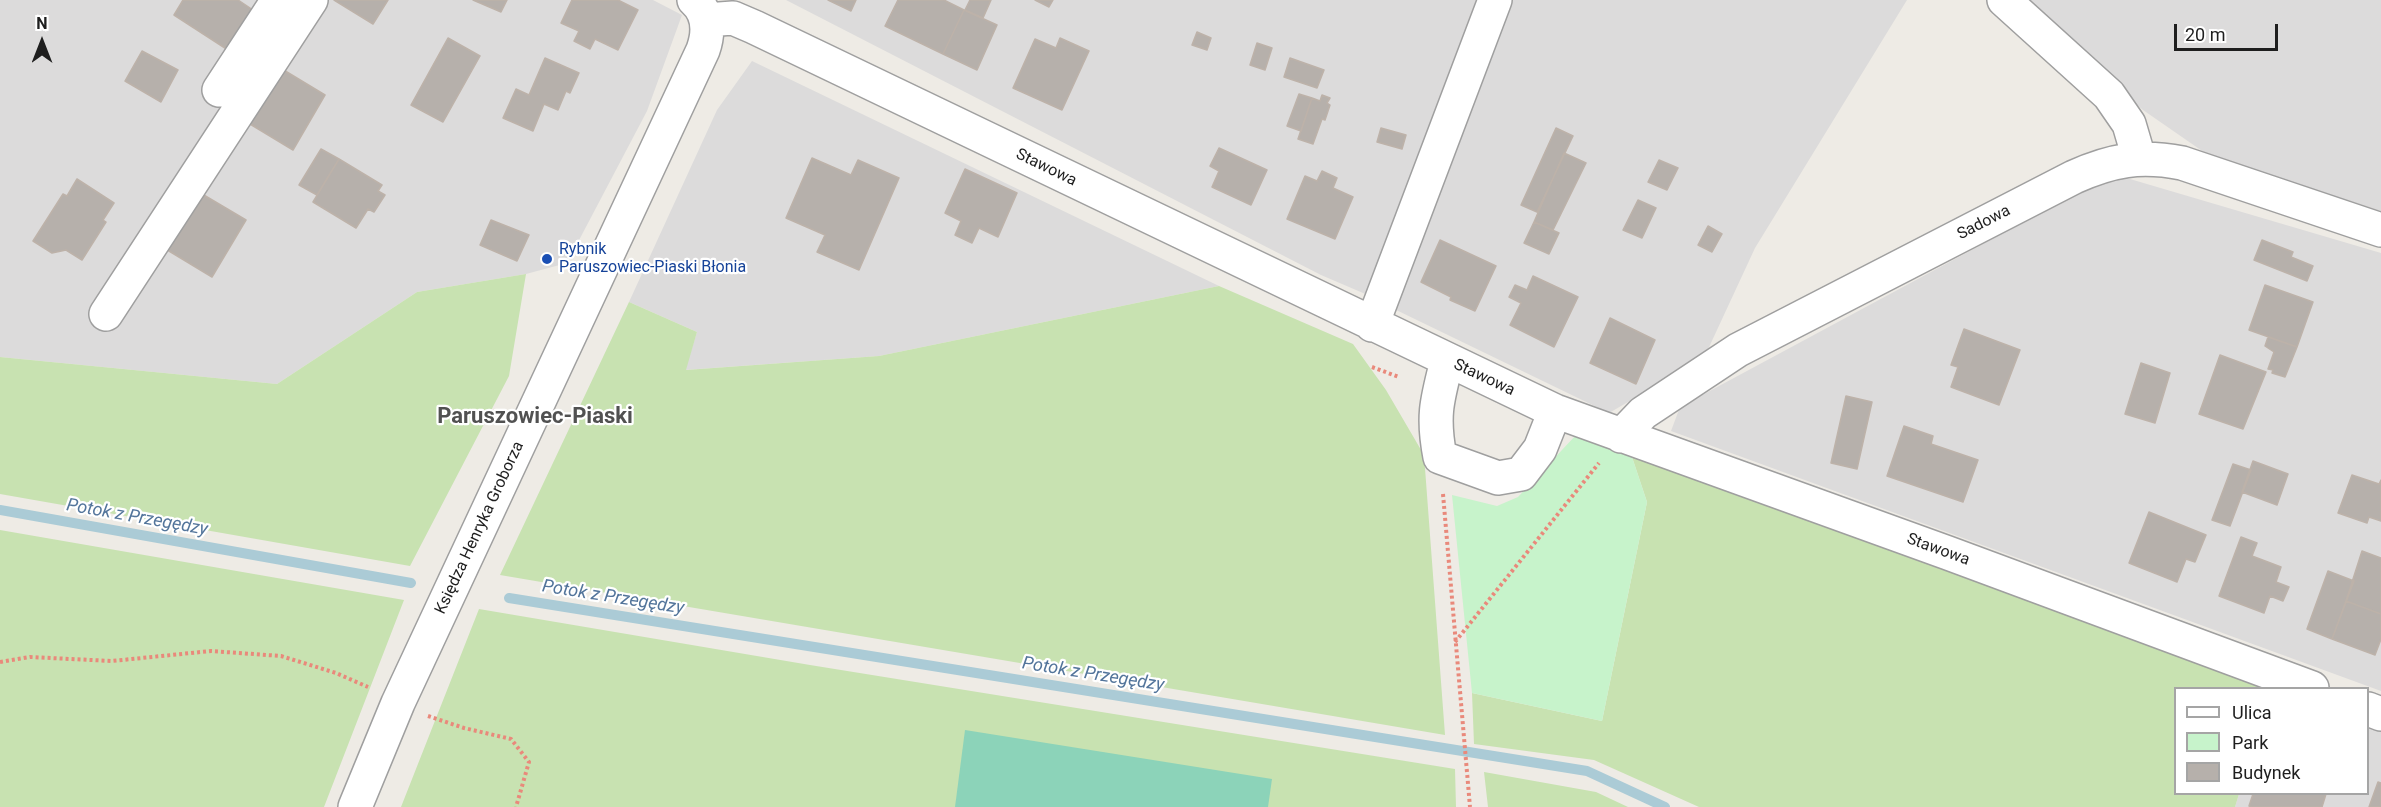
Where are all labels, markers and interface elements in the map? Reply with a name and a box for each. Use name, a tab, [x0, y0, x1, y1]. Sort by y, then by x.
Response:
north arrow	[12, 12, 72, 72]
scale bar	[2177, 12, 2280, 50]
text: N	[36, 14, 48, 33]
text: 20 m	[2185, 24, 2225, 45]
street label: Stawowa	[1012, 145, 1080, 191]
street label: Sadowa	[1954, 201, 2014, 245]
place label: Rybnik Paruszowiec-Piaski Błonia	[559, 240, 746, 278]
marker: Rybnik Paruszowiec-Piaski Błonia	[540, 252, 554, 266]
street label: Stawowa	[1450, 355, 1518, 401]
district label: Paruszowiec-Piaski	[437, 404, 633, 430]
street label: Księdza Henryka Groborza	[431, 439, 529, 617]
water label: Potok z Przegędzy	[65, 495, 209, 541]
street label: Stawowa	[1904, 530, 1972, 570]
water label: Potok z Przegędzy	[541, 576, 685, 620]
water label: Potok z Przegędzy	[1021, 653, 1165, 697]
legend	[2174, 687, 2369, 795]
text: Ulica	[2232, 702, 2272, 723]
text: Park	[2232, 732, 2268, 753]
text: Budynek	[2232, 762, 2300, 783]

